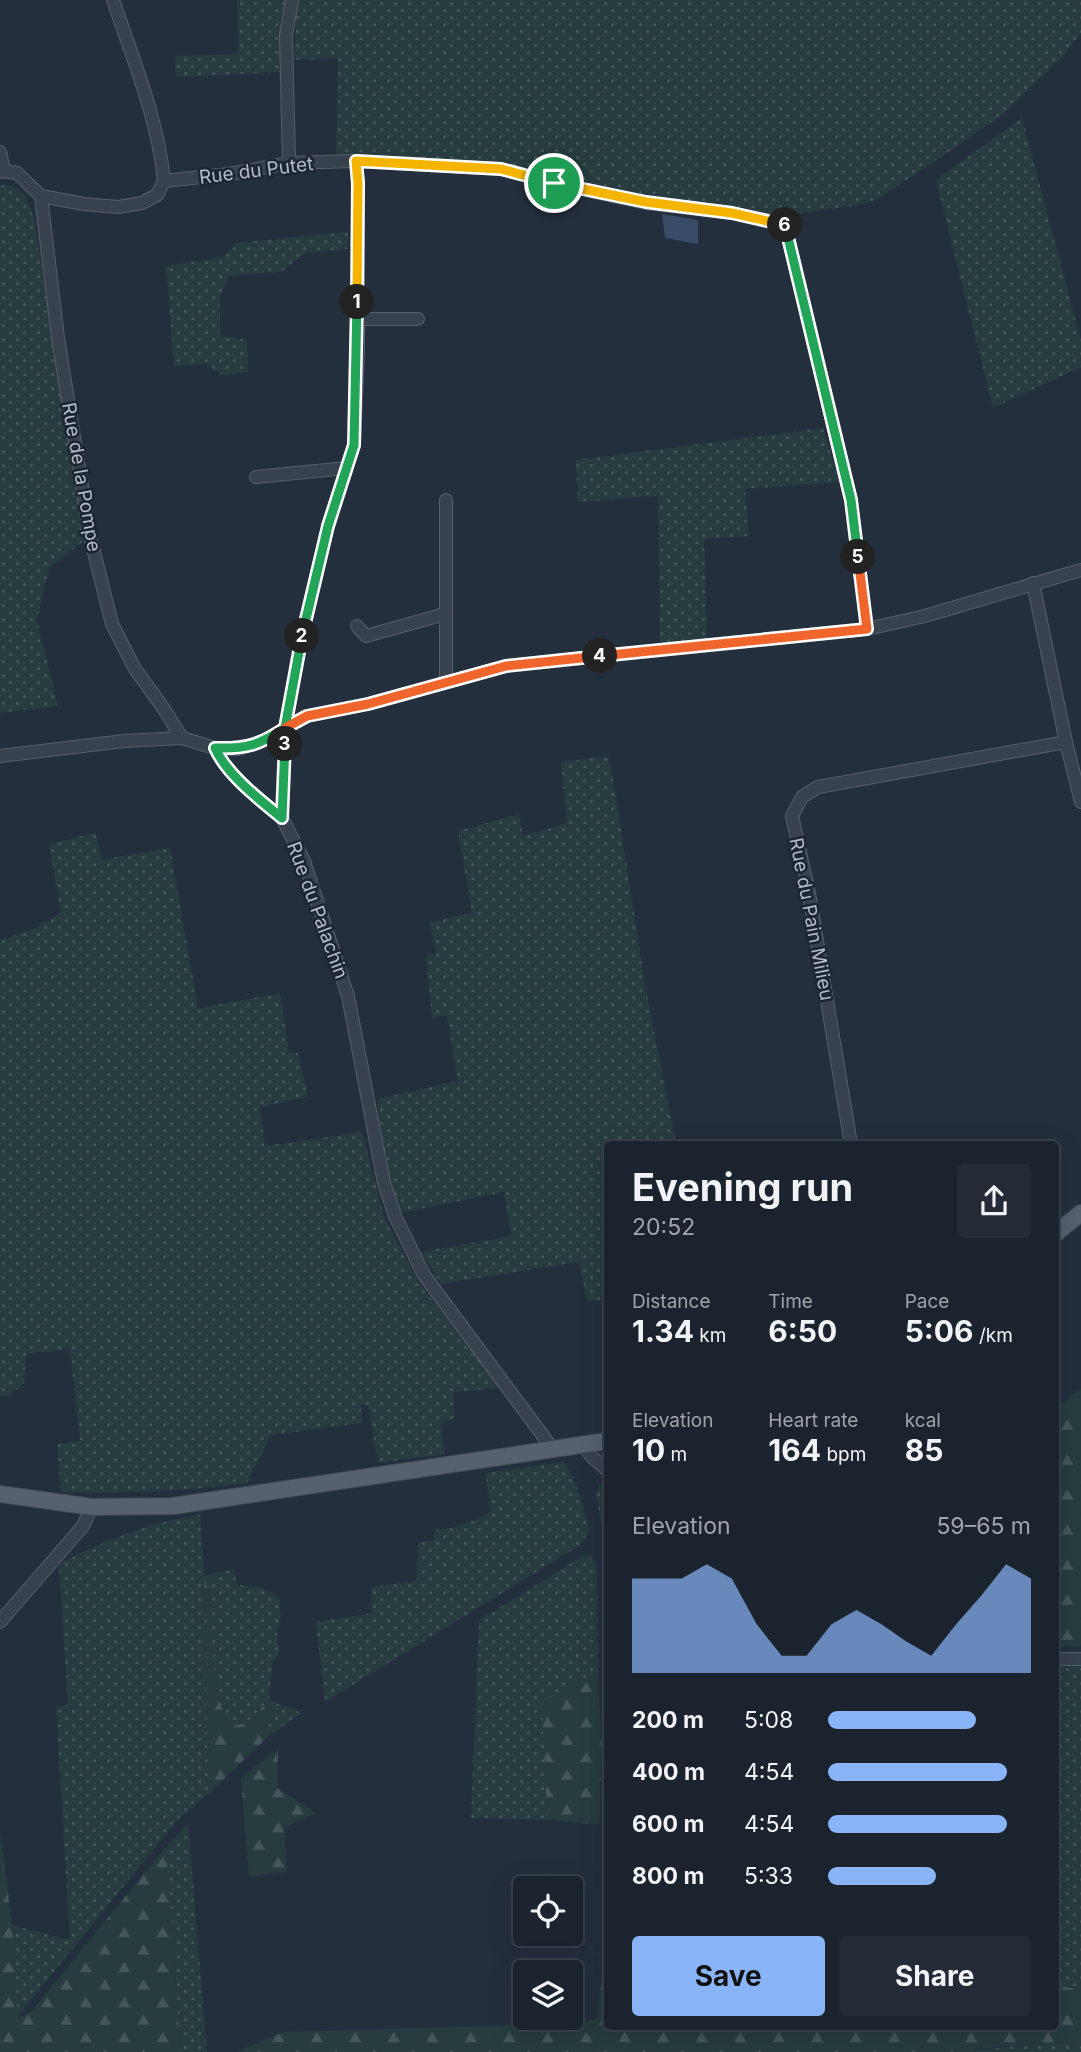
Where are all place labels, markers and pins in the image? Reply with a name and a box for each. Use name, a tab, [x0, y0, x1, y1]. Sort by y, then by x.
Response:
pin	[524, 153, 584, 213]
pin: 6	[768, 208, 802, 243]
pin: 1	[340, 284, 374, 320]
pin: 5	[840, 540, 876, 574]
pin: 2	[284, 618, 320, 654]
pin: 4	[582, 638, 618, 674]
pin: 3	[268, 726, 302, 762]

